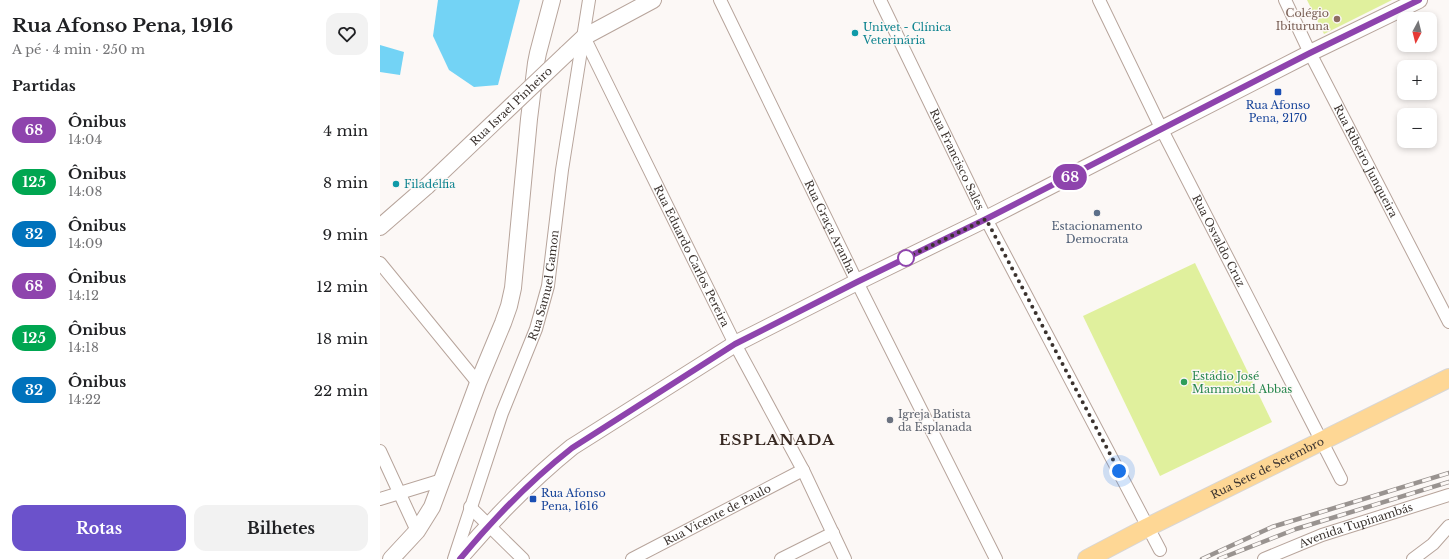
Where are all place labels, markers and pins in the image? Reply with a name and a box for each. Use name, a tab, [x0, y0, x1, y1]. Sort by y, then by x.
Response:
place label: Colégio Ibituruna	[1276, 6, 1330, 33]
marker: Colégio Ibituruna	[1332, 14, 1342, 24]
place label: Univet - Clínica Veterinária	[862, 20, 952, 47]
marker: Univet - Clínica Veterinária	[850, 28, 860, 38]
marker: Rua Afonso Pena, 2170	[1273, 87, 1283, 97]
place label: Rua Afonso Pena, 2170	[1246, 98, 1310, 125]
place label: Filadélfia	[404, 177, 456, 191]
marker: Filadélfia	[391, 179, 401, 189]
marker: Estacionamento Democrata	[1092, 208, 1102, 218]
place label: Estacionamento Democrata	[1052, 219, 1142, 246]
unlabelled marker	[897, 249, 915, 267]
place label: Estádio José Mammoud Abbas	[1192, 369, 1292, 396]
marker: Estádio José Mammoud Abbas	[1179, 377, 1189, 387]
place label: Igreja Batista da Esplanada	[898, 407, 973, 434]
marker: Igreja Batista da Esplanada	[885, 415, 895, 425]
place label: Rua Afonso Pena, 1616	[541, 486, 606, 513]
marker: Rua Afonso Pena, 1616	[528, 494, 538, 504]

